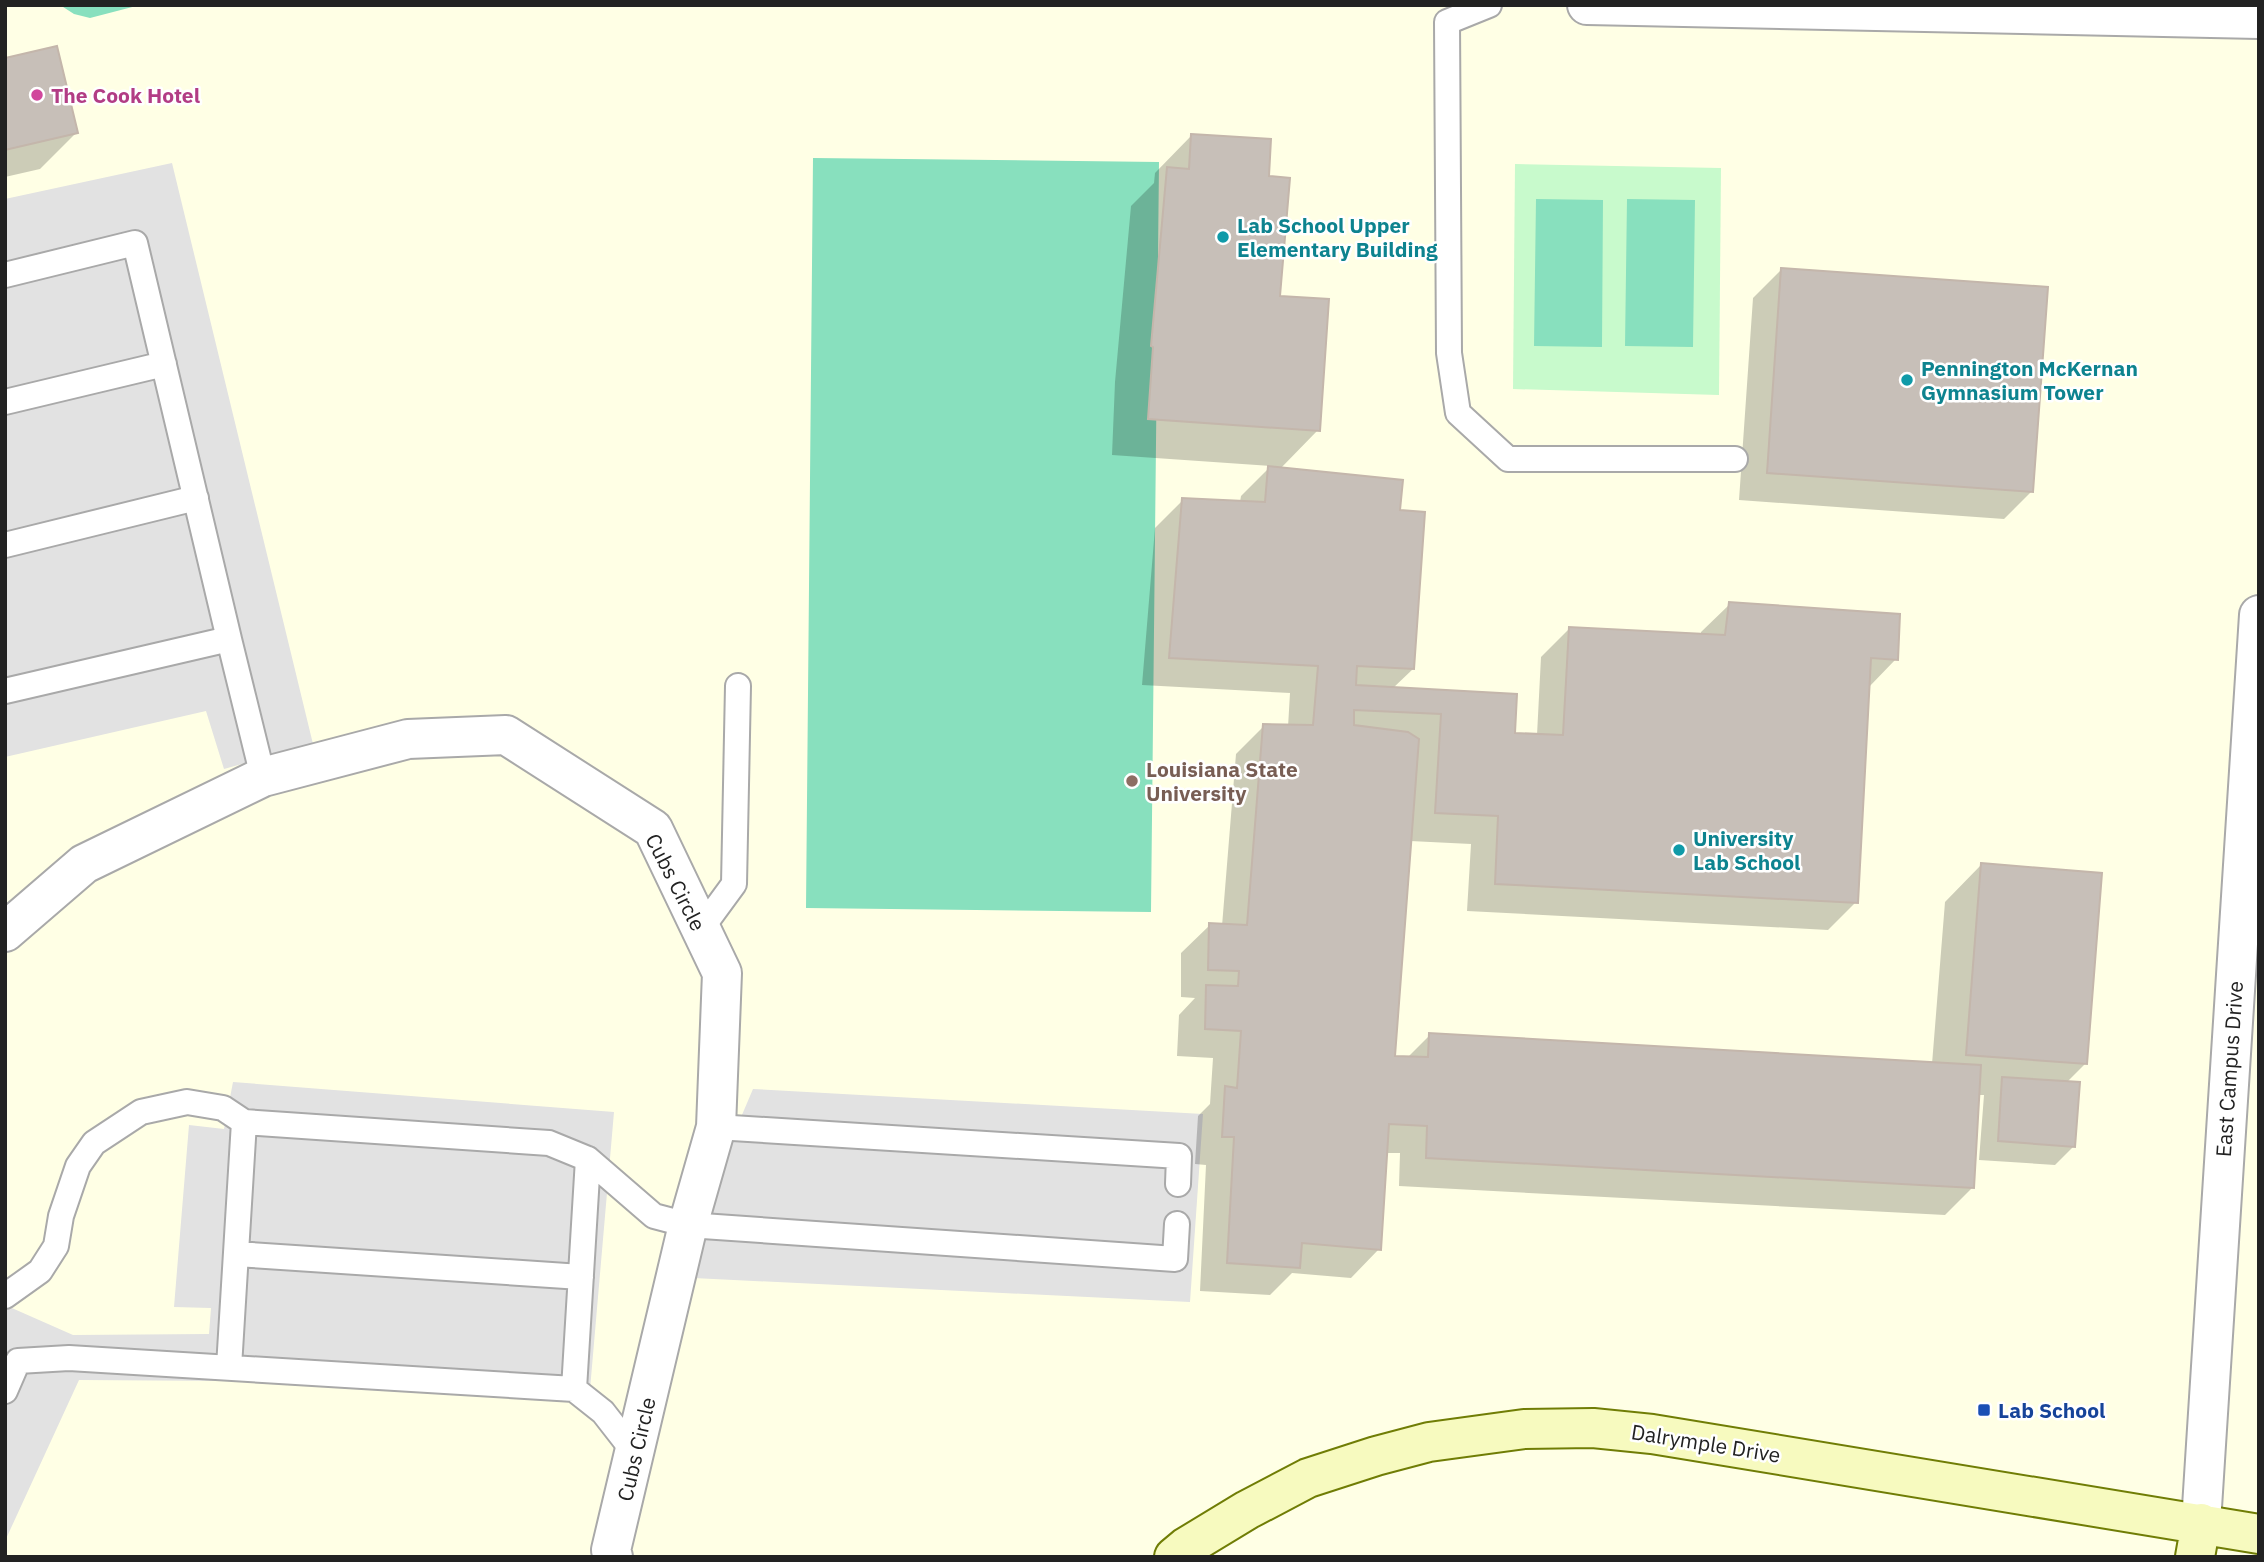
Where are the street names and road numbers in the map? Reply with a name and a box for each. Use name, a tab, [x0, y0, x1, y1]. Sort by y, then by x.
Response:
street label: Cubs Circle	[639, 828, 713, 936]
street label: East Campus Drive	[2209, 980, 2249, 1158]
street label: Cubs Circle	[610, 1394, 662, 1504]
street label: Dalrymple Drive	[1629, 1417, 1783, 1469]

